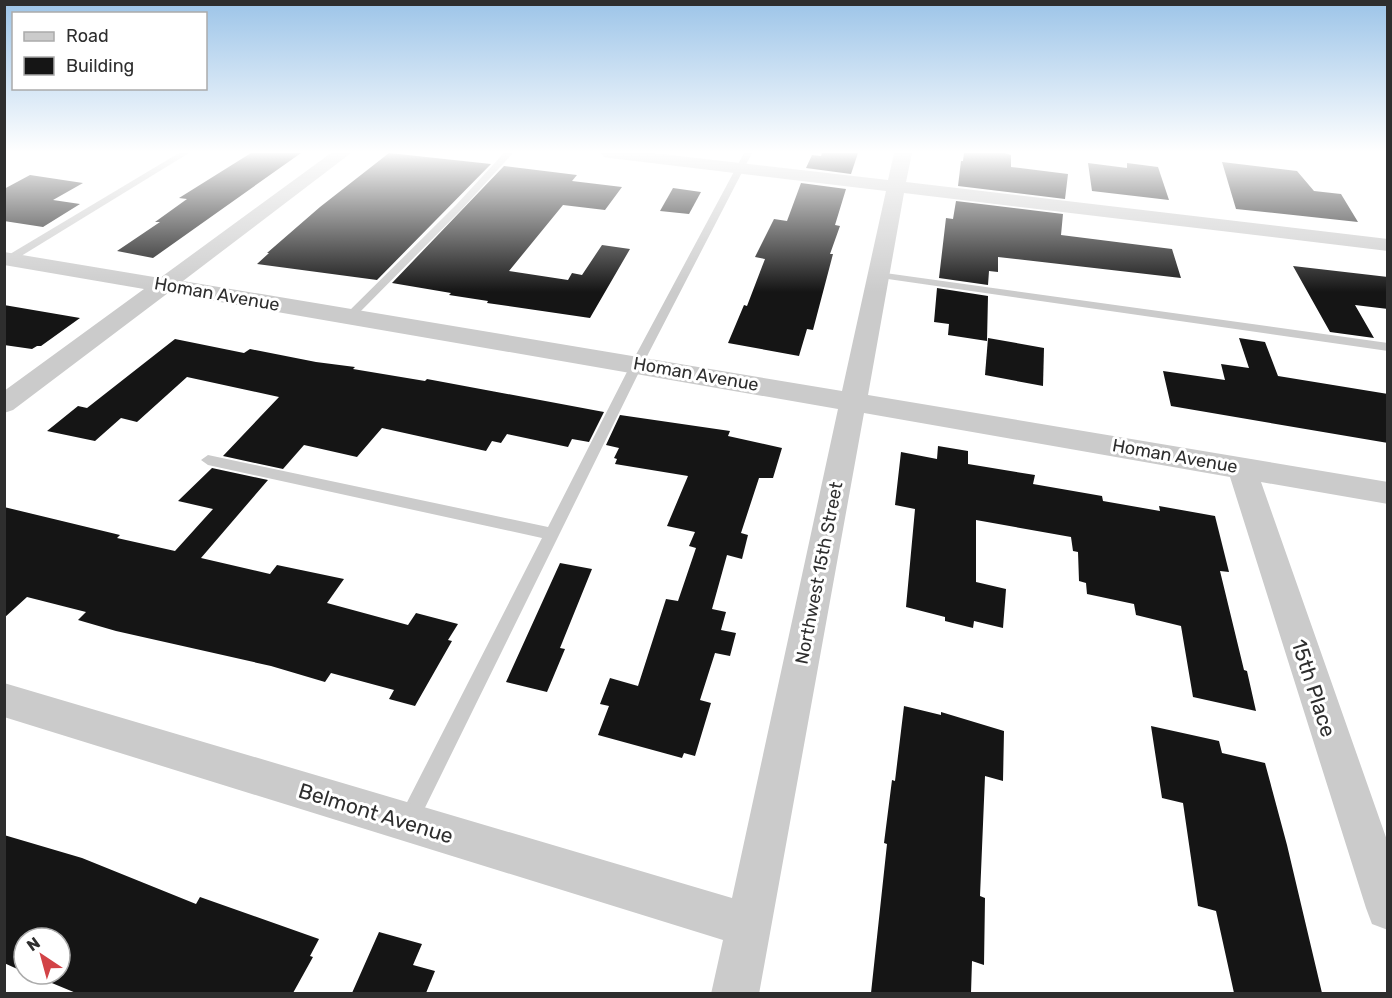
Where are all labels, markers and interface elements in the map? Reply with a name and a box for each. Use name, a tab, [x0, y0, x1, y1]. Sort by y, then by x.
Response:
legend	[12, 12, 207, 90]
text: Road	[66, 25, 109, 47]
text: Building	[66, 55, 134, 77]
street label: Homan Avenue	[153, 272, 281, 316]
street label: Homan Avenue	[632, 352, 760, 396]
street label: Homan Avenue	[1111, 434, 1239, 478]
street label: Northwest 15th Street	[791, 480, 847, 666]
street label: 15th Place	[1286, 636, 1342, 740]
street label: Belmont Avenue	[296, 778, 456, 848]
north arrow	[12, 926, 72, 986]
text: N	[23, 933, 44, 955]

